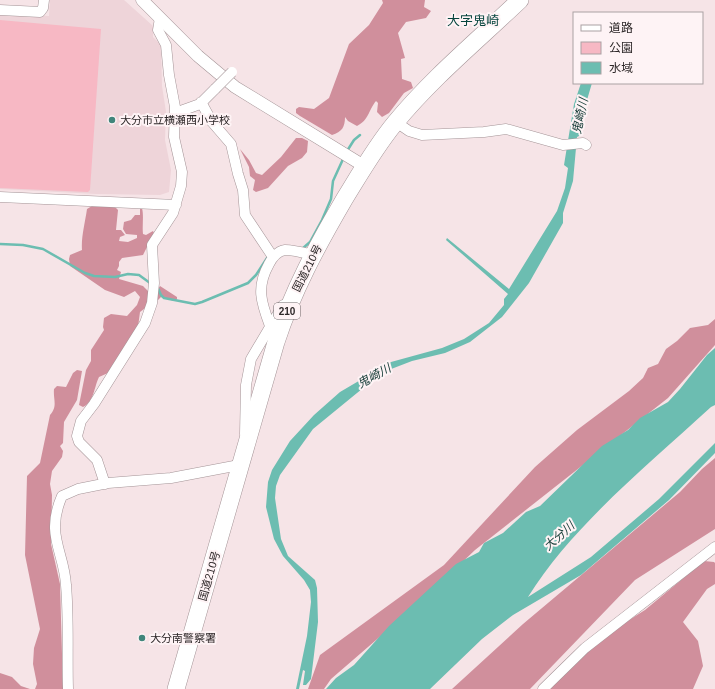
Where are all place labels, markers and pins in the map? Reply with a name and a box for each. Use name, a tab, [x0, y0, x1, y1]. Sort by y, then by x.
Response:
place label: 大分市立横瀬西小学校	[120, 114, 230, 126]
marker: 大分市立横瀬西小学校	[107, 115, 117, 125]
place label: 大分南警察署	[150, 632, 216, 644]
marker: 大分南警察署	[137, 633, 147, 643]

